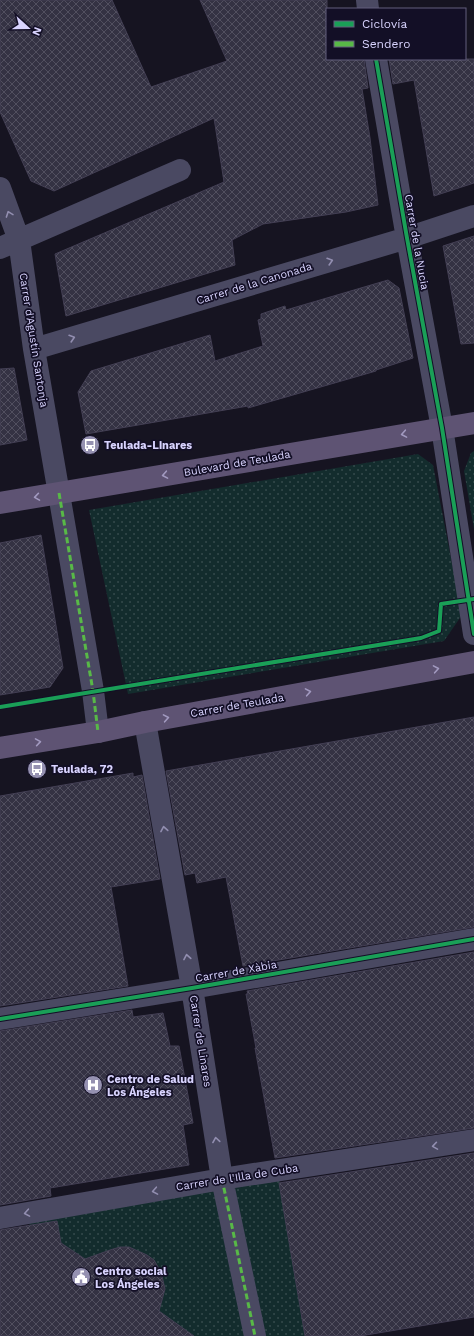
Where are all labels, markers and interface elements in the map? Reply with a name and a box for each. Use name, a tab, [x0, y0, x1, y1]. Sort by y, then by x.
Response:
north arrow	[8, 8, 48, 48]
legend	[326, 8, 466, 60]
text: Ciclovía	[362, 17, 407, 31]
text: N	[29, 25, 44, 38]
text: Sendero	[362, 37, 410, 51]
street label: Carrer de la Nucia	[402, 193, 431, 291]
one-way arrow	[6, 211, 14, 218]
one-way arrow	[327, 257, 334, 266]
street label: Carrer de la Canonada	[195, 260, 314, 307]
street label: Carrer d'Agustín Santonja	[16, 272, 51, 408]
one-way arrow	[68, 334, 75, 343]
one-way arrow	[401, 430, 407, 438]
bus stop icon: Teulada-Linares	[79, 434, 101, 456]
place label: Teulada-Linares	[104, 439, 192, 452]
street label: Bulevard de Teulada	[183, 448, 292, 479]
one-way arrow	[162, 470, 168, 479]
one-way arrow	[34, 492, 40, 501]
one-way arrow	[433, 665, 439, 674]
one-way arrow	[305, 688, 311, 697]
street label: Carrer de Teulada	[189, 691, 285, 720]
one-way arrow	[163, 714, 169, 722]
one-way arrow	[35, 738, 42, 747]
bus stop icon: Teulada, 72	[26, 758, 48, 780]
place label: Teulada, 72	[51, 763, 114, 776]
one-way arrow	[160, 826, 169, 832]
one-way arrow	[183, 954, 192, 960]
street label: Carrer de Xàbia	[194, 958, 278, 985]
street label: Carrer de Linares	[187, 994, 214, 1088]
place label: Centro de Salud Los Ángeles	[107, 1073, 194, 1099]
hospital icon: Centro de Salud Los Ángeles	[82, 1074, 104, 1096]
one-way arrow	[212, 1137, 221, 1143]
one-way arrow	[432, 1141, 439, 1150]
street label: Carrer de l'Illa de Cuba	[175, 1161, 299, 1194]
one-way arrow	[152, 1186, 158, 1194]
one-way arrow	[24, 1208, 30, 1217]
place label: Centro social Los Ángeles	[95, 1265, 167, 1291]
public building icon: Centro social Los Ángeles	[70, 1266, 92, 1288]

